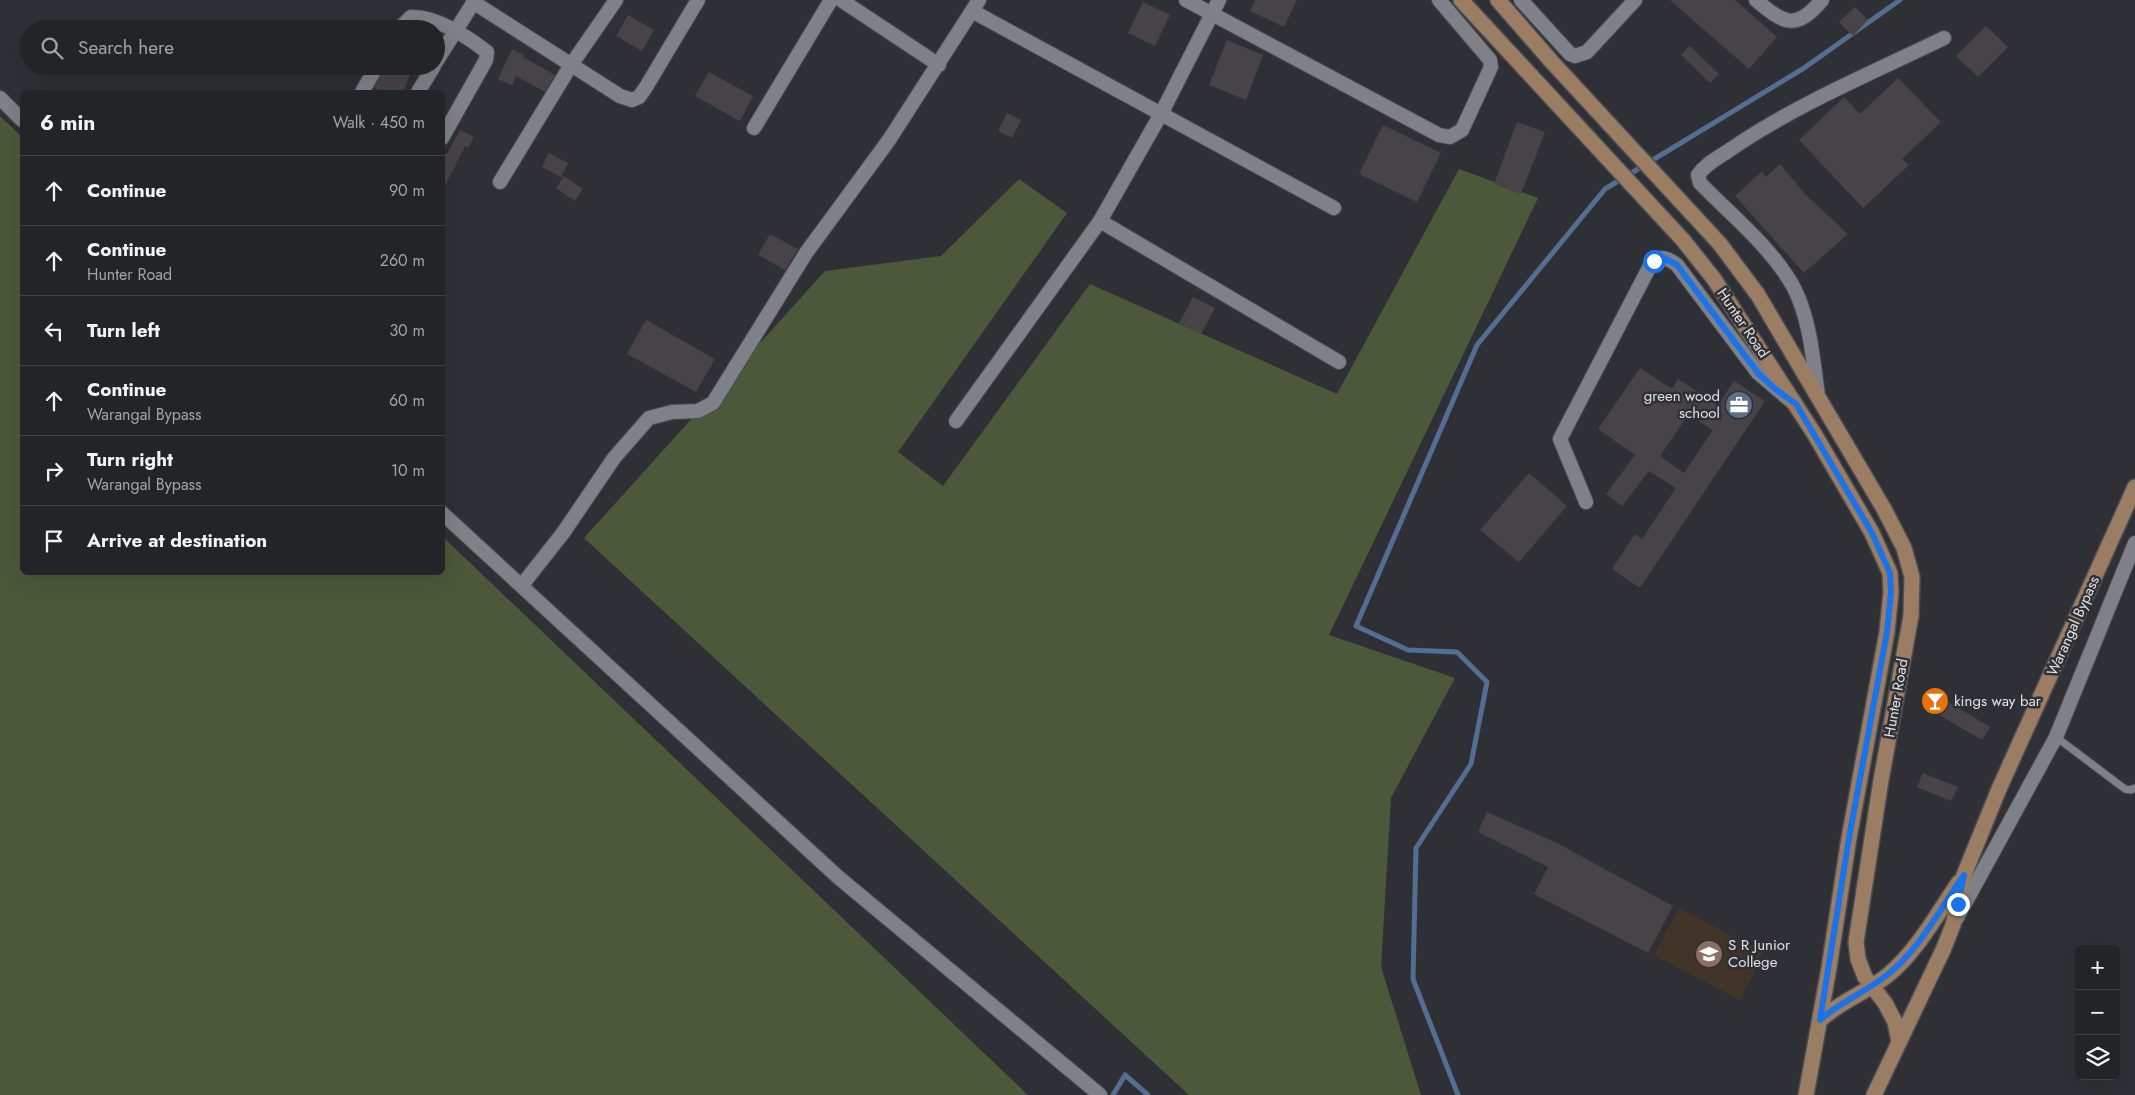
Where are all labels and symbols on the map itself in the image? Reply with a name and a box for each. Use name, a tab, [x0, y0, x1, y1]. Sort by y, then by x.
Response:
route start	[1643, 250, 1666, 273]
street label: Hunter Road	[1712, 284, 1774, 362]
place label: green wood school	[1644, 385, 1720, 424]
office icon: green wood school	[1724, 390, 1754, 420]
street label: Warangal Bypass	[2041, 572, 2105, 680]
street label: Hunter Road	[1878, 657, 1914, 739]
bar icon: kings way bar	[1920, 686, 1950, 716]
place label: kings way bar	[1954, 690, 2042, 712]
route end	[1947, 893, 1970, 916]
place label: S R Junior College	[1728, 934, 1791, 973]
school or university icon: S R Junior College	[1694, 939, 1724, 969]

